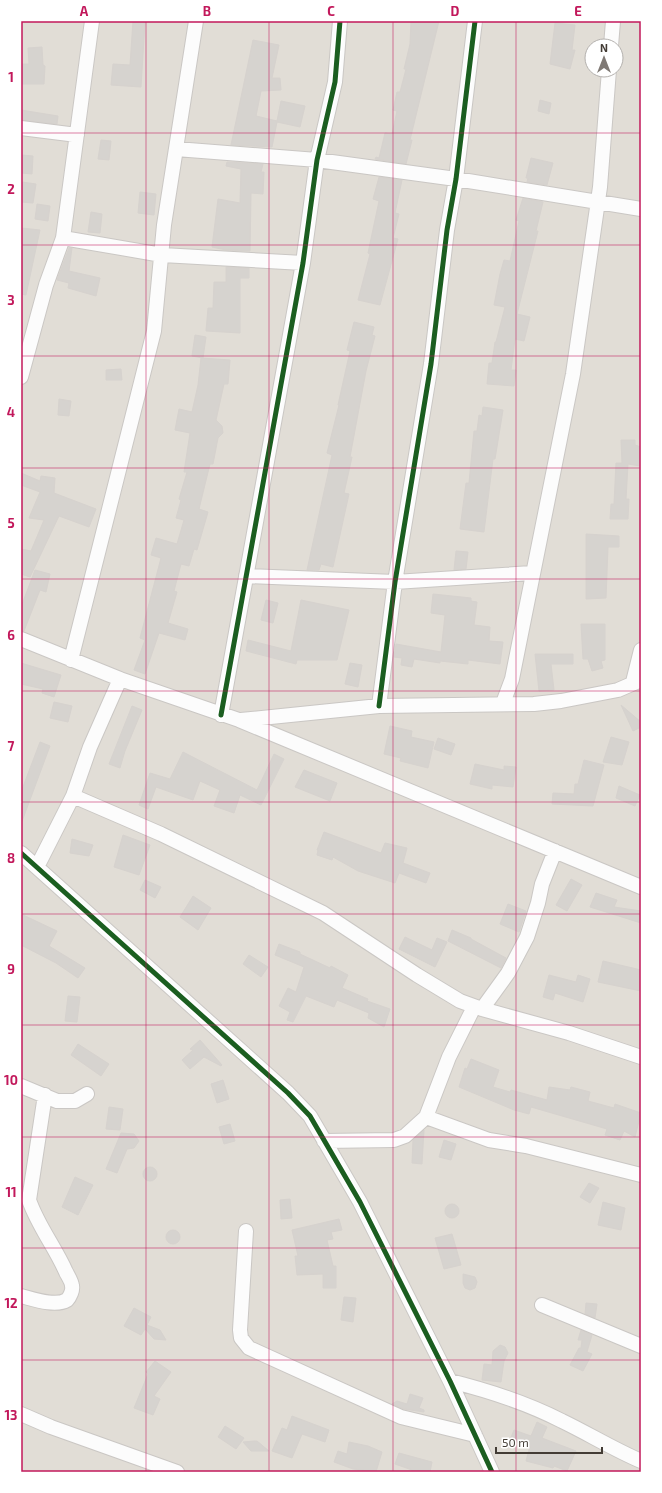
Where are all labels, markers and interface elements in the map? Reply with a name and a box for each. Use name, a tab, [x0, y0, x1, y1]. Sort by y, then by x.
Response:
text: A	[80, 3, 89, 19]
text: B	[203, 3, 211, 19]
text: C	[327, 3, 335, 19]
text: D	[451, 3, 460, 19]
text: E	[574, 3, 582, 19]
north arrow	[584, 38, 624, 78]
text: N	[600, 41, 608, 54]
text: 1	[8, 69, 14, 85]
text: 2	[7, 181, 15, 197]
text: 3	[7, 292, 15, 308]
text: 4	[7, 404, 15, 420]
text: 5	[7, 515, 15, 531]
text: 6	[7, 627, 15, 643]
text: 7	[8, 738, 15, 754]
text: 8	[7, 850, 15, 866]
text: 9	[7, 961, 15, 977]
text: 10	[4, 1072, 18, 1088]
text: 11	[5, 1184, 17, 1200]
text: 12	[4, 1295, 18, 1311]
text: 13	[5, 1407, 18, 1423]
scale bar	[496, 1429, 602, 1455]
text: 50 m	[502, 1435, 529, 1449]

